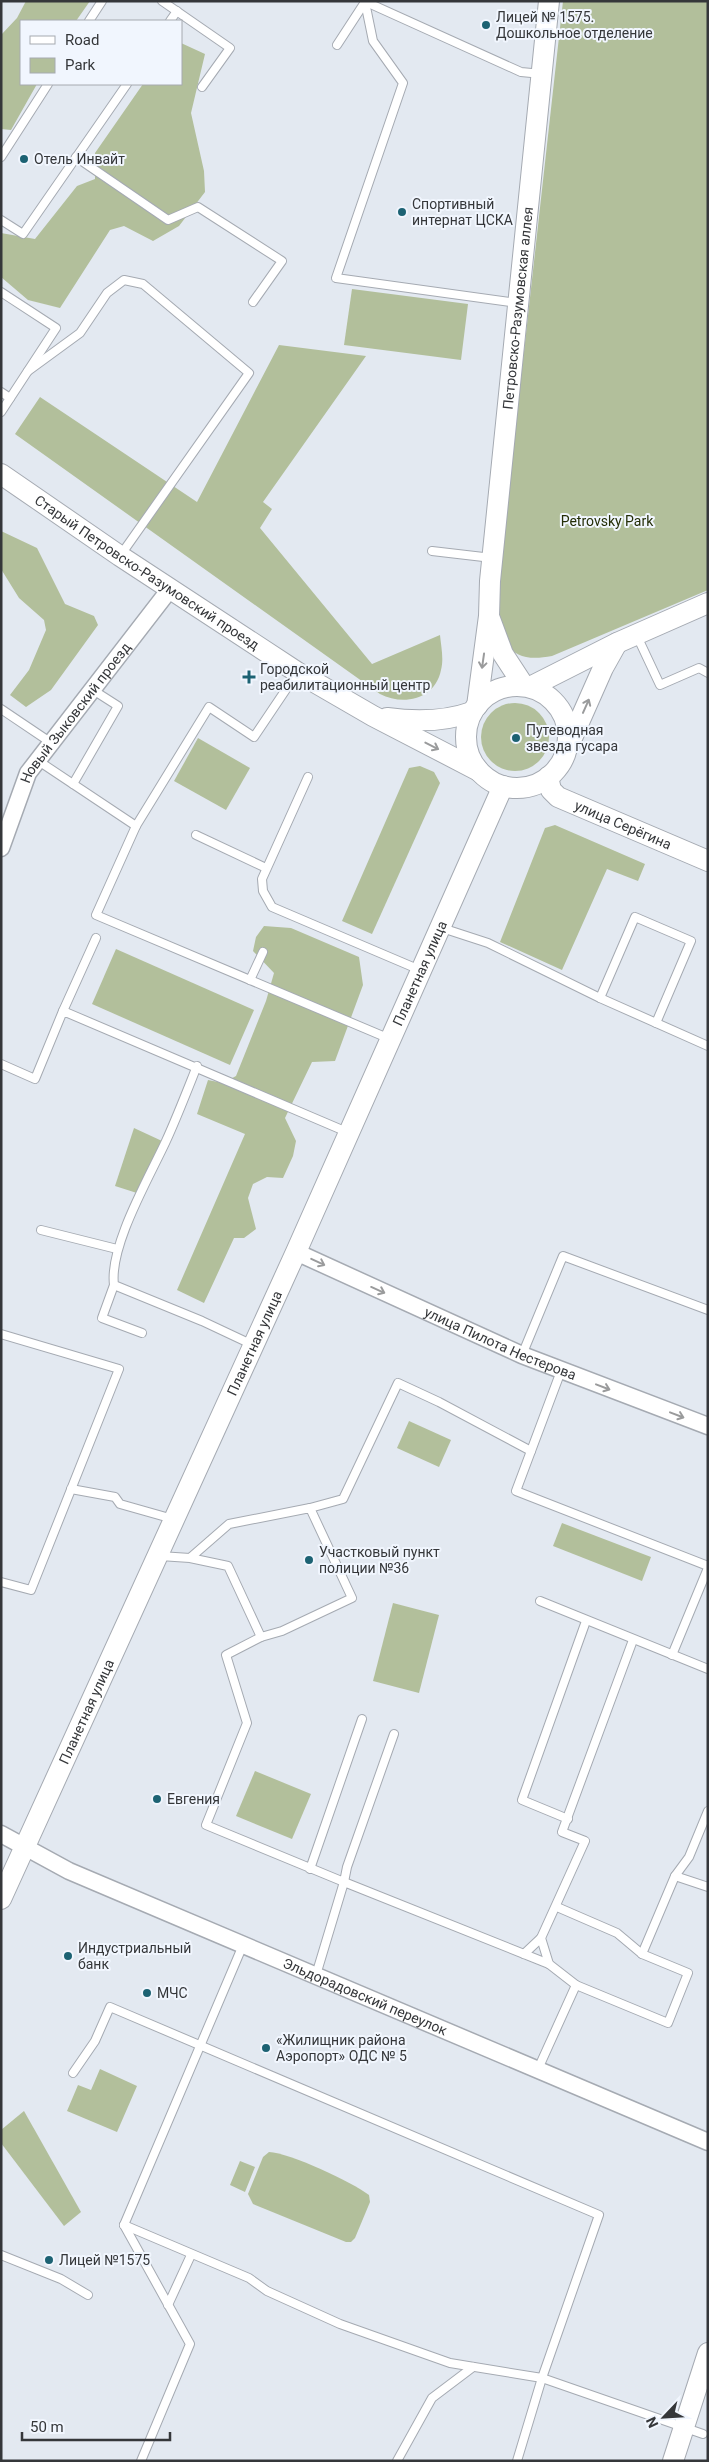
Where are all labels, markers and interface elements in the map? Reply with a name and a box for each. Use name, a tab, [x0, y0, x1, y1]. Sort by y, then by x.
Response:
place label: Лицей № 1575. Дошкольное отделение	[496, 9, 653, 41]
marker: Лицей № 1575. Дошкольное отделение	[480, 19, 492, 31]
legend	[20, 20, 182, 85]
text: Road	[65, 31, 99, 49]
text: Park	[65, 56, 96, 74]
place label: Отель Инвайт	[34, 151, 125, 167]
marker: Отель Инвайт	[18, 153, 30, 165]
place label: Спортивный интернат ЦСКА	[412, 196, 513, 228]
marker: Спортивный интернат ЦСКА	[396, 206, 408, 218]
street label: Петровско-Разумовская аллея	[499, 206, 536, 410]
street label: Старый Петровско-Разумовский проезд	[32, 492, 263, 653]
park label: Petrovsky Park	[561, 513, 654, 529]
street label: Новый Зыковский проезд	[17, 639, 134, 785]
one-way arrow	[477, 653, 487, 669]
place label: Городской реабилитационный центр	[260, 661, 430, 693]
marker: Городской реабилитационный центр	[242, 670, 256, 684]
one-way arrow	[582, 699, 592, 714]
place label: Путеводная звезда гусара	[526, 722, 618, 754]
marker: Путеводная звезда гусара	[510, 732, 522, 744]
one-way arrow	[424, 741, 439, 751]
street label: улица Серёгина	[572, 797, 674, 852]
street label: Планетная улица	[389, 918, 450, 1028]
one-way arrow	[310, 1258, 325, 1268]
one-way arrow	[370, 1285, 385, 1295]
street label: Планетная улица	[224, 1288, 285, 1398]
street label: улица Пилота Нестерова	[422, 1304, 579, 1383]
one-way arrow	[595, 1383, 611, 1392]
one-way arrow	[669, 1411, 684, 1420]
place label: Участковый пункт полиции №36	[319, 1544, 440, 1576]
marker: Участковый пункт полиции №36	[303, 1554, 315, 1566]
street label: Планетная улица	[56, 1657, 117, 1766]
place label: Евгения	[167, 1791, 220, 1807]
marker: Евгения	[151, 1793, 163, 1805]
place label: Индустриальный банк	[78, 1940, 191, 1972]
marker: Индустриальный банк	[62, 1950, 74, 1962]
street label: Эльдорадовский переулок	[281, 1955, 450, 2039]
place label: МЧС	[157, 1985, 188, 2001]
marker: МЧС	[141, 1987, 153, 1999]
place label: «Жилищник района Аэропорт» ОДС № 5	[276, 2032, 407, 2064]
marker: «Жилищник района Аэропорт» ОДС № 5	[260, 2042, 272, 2054]
place label: Лицей №1575	[59, 2252, 150, 2268]
marker: Лицей №1575	[43, 2254, 55, 2266]
north arrow	[639, 2392, 689, 2442]
scale bar	[22, 2410, 170, 2442]
text: N	[643, 2415, 662, 2430]
text: 50 m	[30, 2418, 64, 2436]

